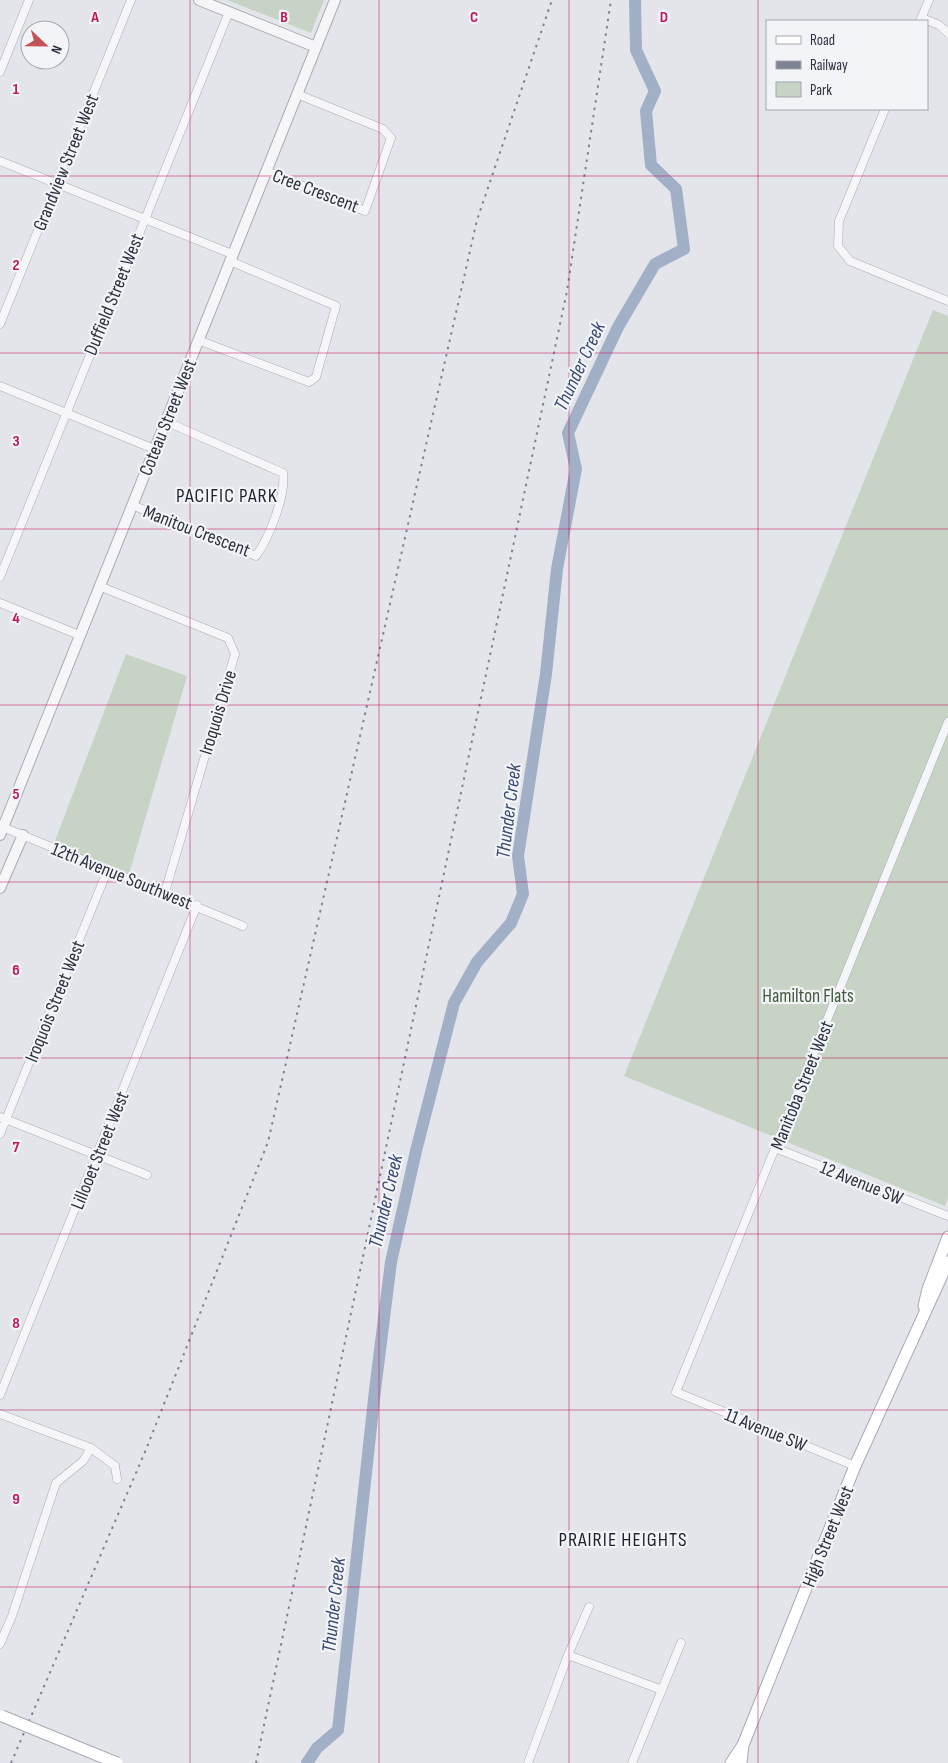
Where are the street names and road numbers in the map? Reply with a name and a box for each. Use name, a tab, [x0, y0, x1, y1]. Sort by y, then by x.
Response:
street label: Grandview Street West	[28, 91, 104, 234]
street label: Cree Crescent	[269, 164, 362, 218]
street label: Duffield Street West	[80, 230, 149, 359]
street label: Coteau Street West	[135, 356, 202, 479]
street label: Manitou Crescent	[140, 500, 253, 562]
street label: Iroquois Drive	[195, 667, 242, 757]
street label: 12th Avenue Southwest	[48, 838, 195, 915]
street label: Iroquois Street West	[20, 937, 90, 1066]
street label: Manitoba Street West	[766, 1017, 839, 1154]
street label: Lillooet Street West	[66, 1088, 135, 1213]
street label: 12 Avenue SW	[816, 1156, 907, 1211]
street label: 11 Avenue SW	[721, 1404, 810, 1457]
street label: High Street West	[798, 1482, 859, 1591]

